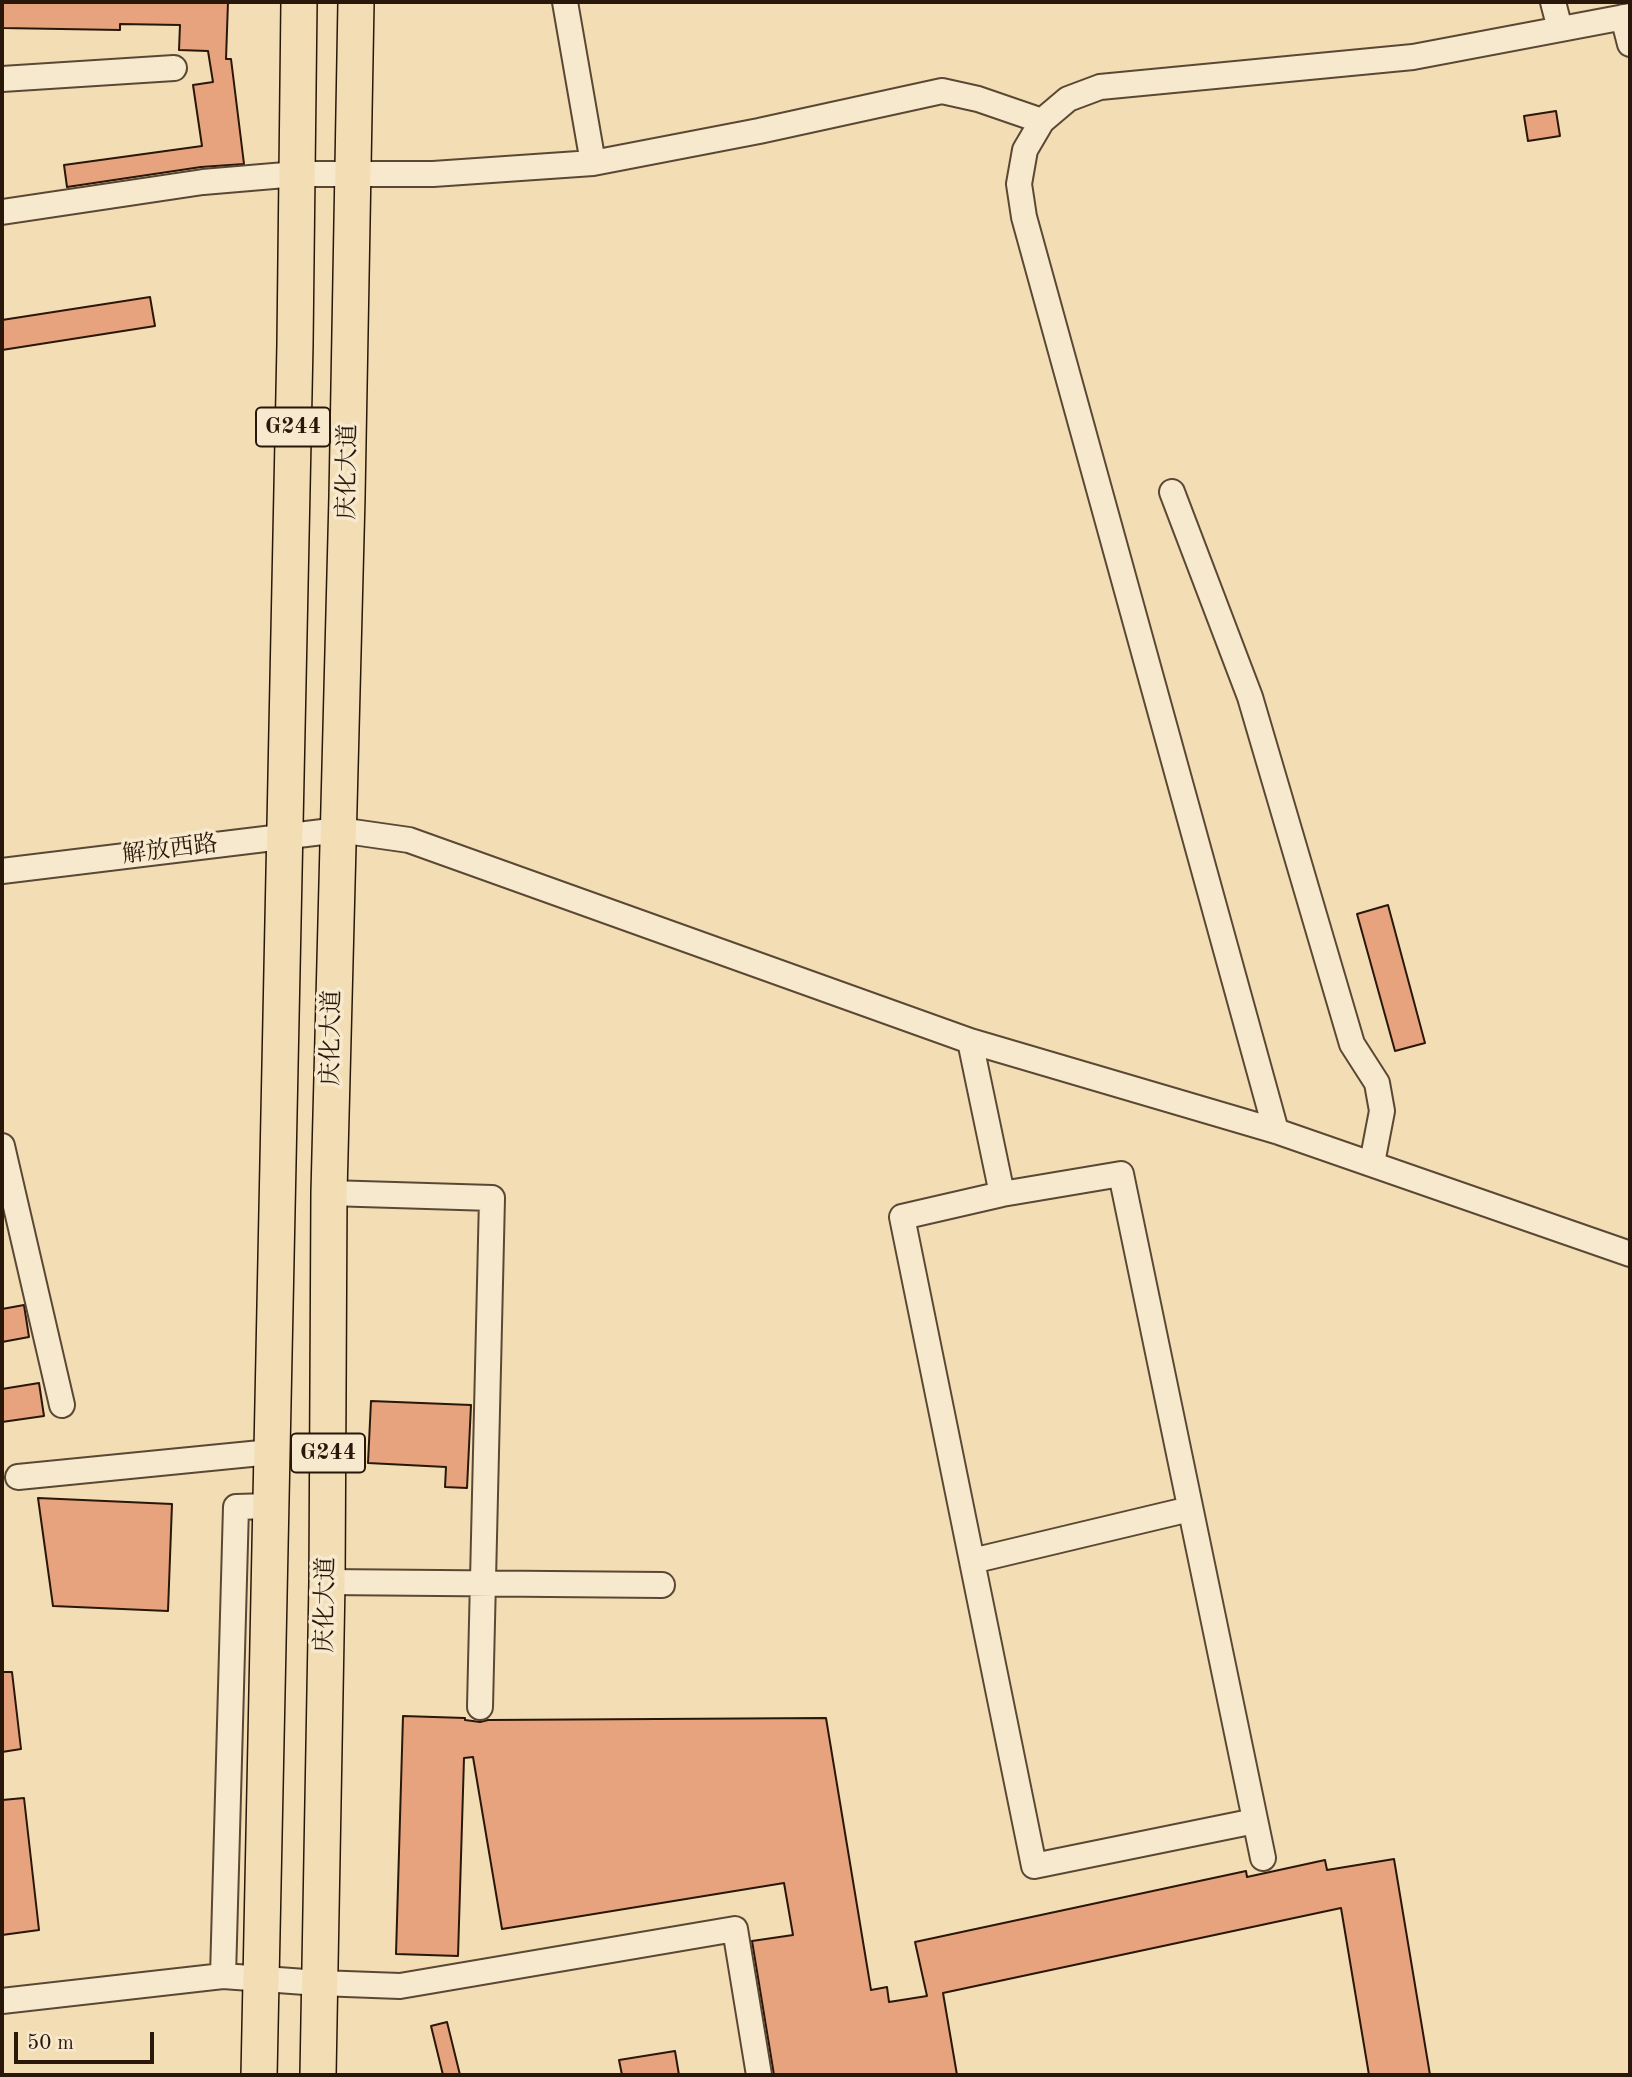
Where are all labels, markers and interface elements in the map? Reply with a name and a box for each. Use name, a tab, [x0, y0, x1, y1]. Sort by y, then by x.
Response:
road number: G244	[256, 408, 330, 446]
street label: 庆化大道	[333, 424, 363, 520]
street label: 解放西路	[121, 830, 219, 870]
street label: 庆化大道	[317, 990, 347, 1086]
road number: G244	[291, 1434, 365, 1472]
street label: 庆化大道	[311, 1557, 341, 1653]
scale bar	[18, 2018, 158, 2062]
text: 50 m	[27, 2033, 74, 2054]

